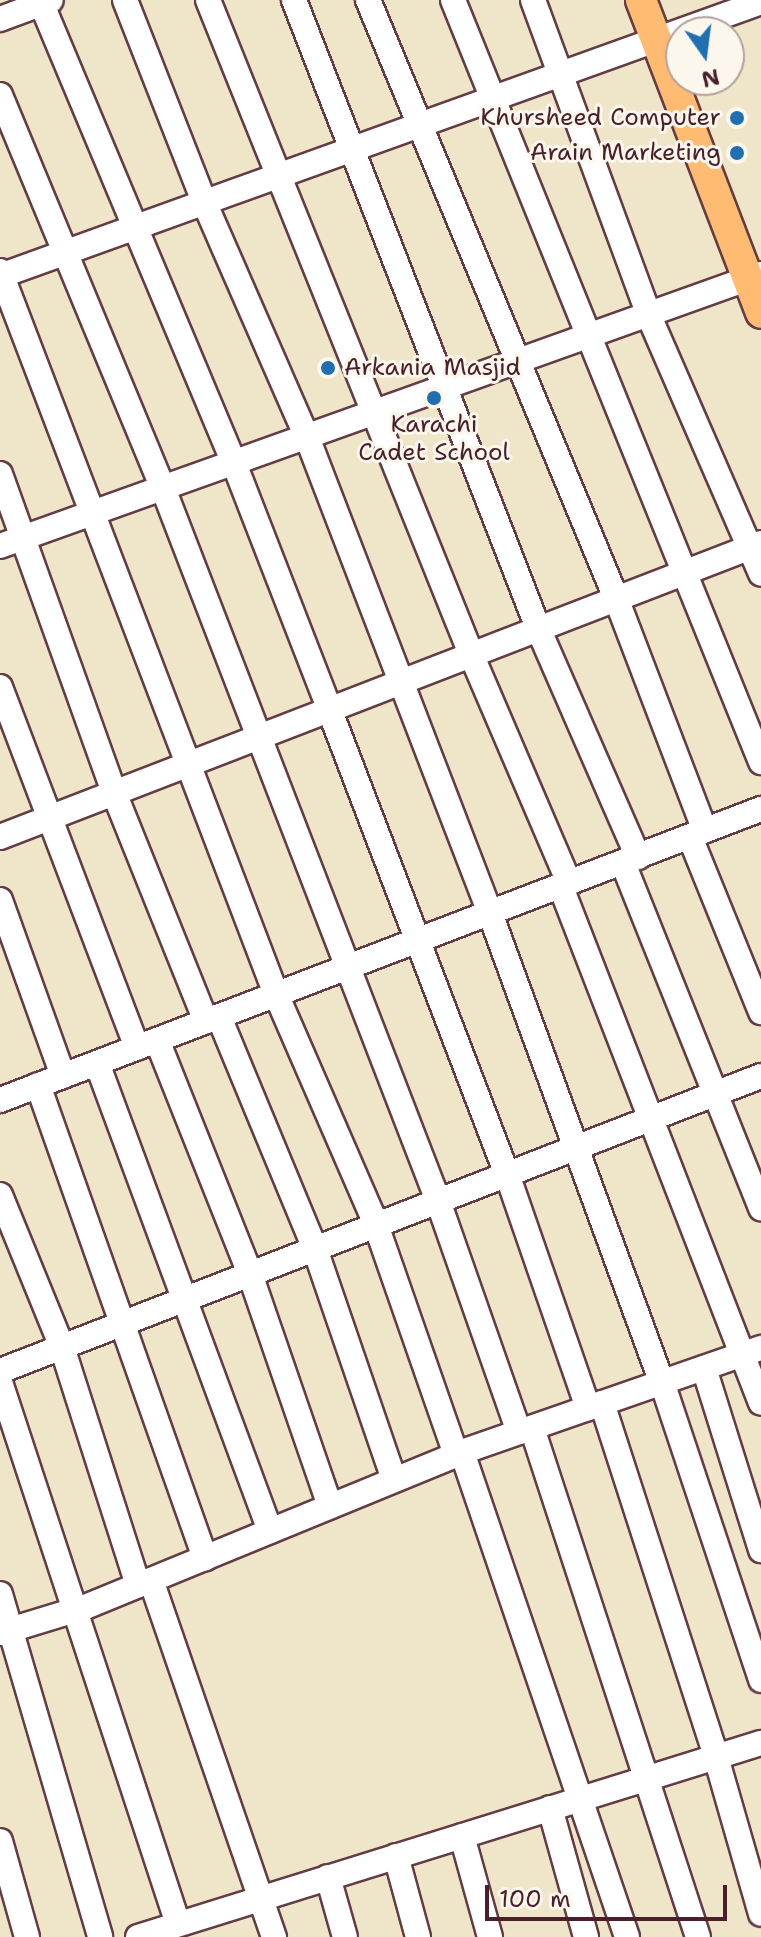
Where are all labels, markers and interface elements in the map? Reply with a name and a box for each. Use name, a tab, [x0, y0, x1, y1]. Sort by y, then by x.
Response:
north arrow	[665, 16, 745, 96]
text: N	[698, 62, 722, 94]
place label: Khursheed Computer	[480, 104, 721, 132]
marker: Khursheed Computer	[728, 109, 746, 127]
place label: Arain Marketing	[530, 139, 721, 167]
marker: Arain Marketing	[728, 144, 746, 162]
place label: Arkania Masjid	[344, 354, 521, 382]
marker: Arkania Masjid	[319, 359, 337, 377]
marker: Karachi Cadet School	[425, 389, 443, 407]
place label: Karachi Cadet School	[358, 411, 510, 467]
scale bar	[489, 1869, 731, 1919]
text: 100 m	[499, 1883, 571, 1915]

